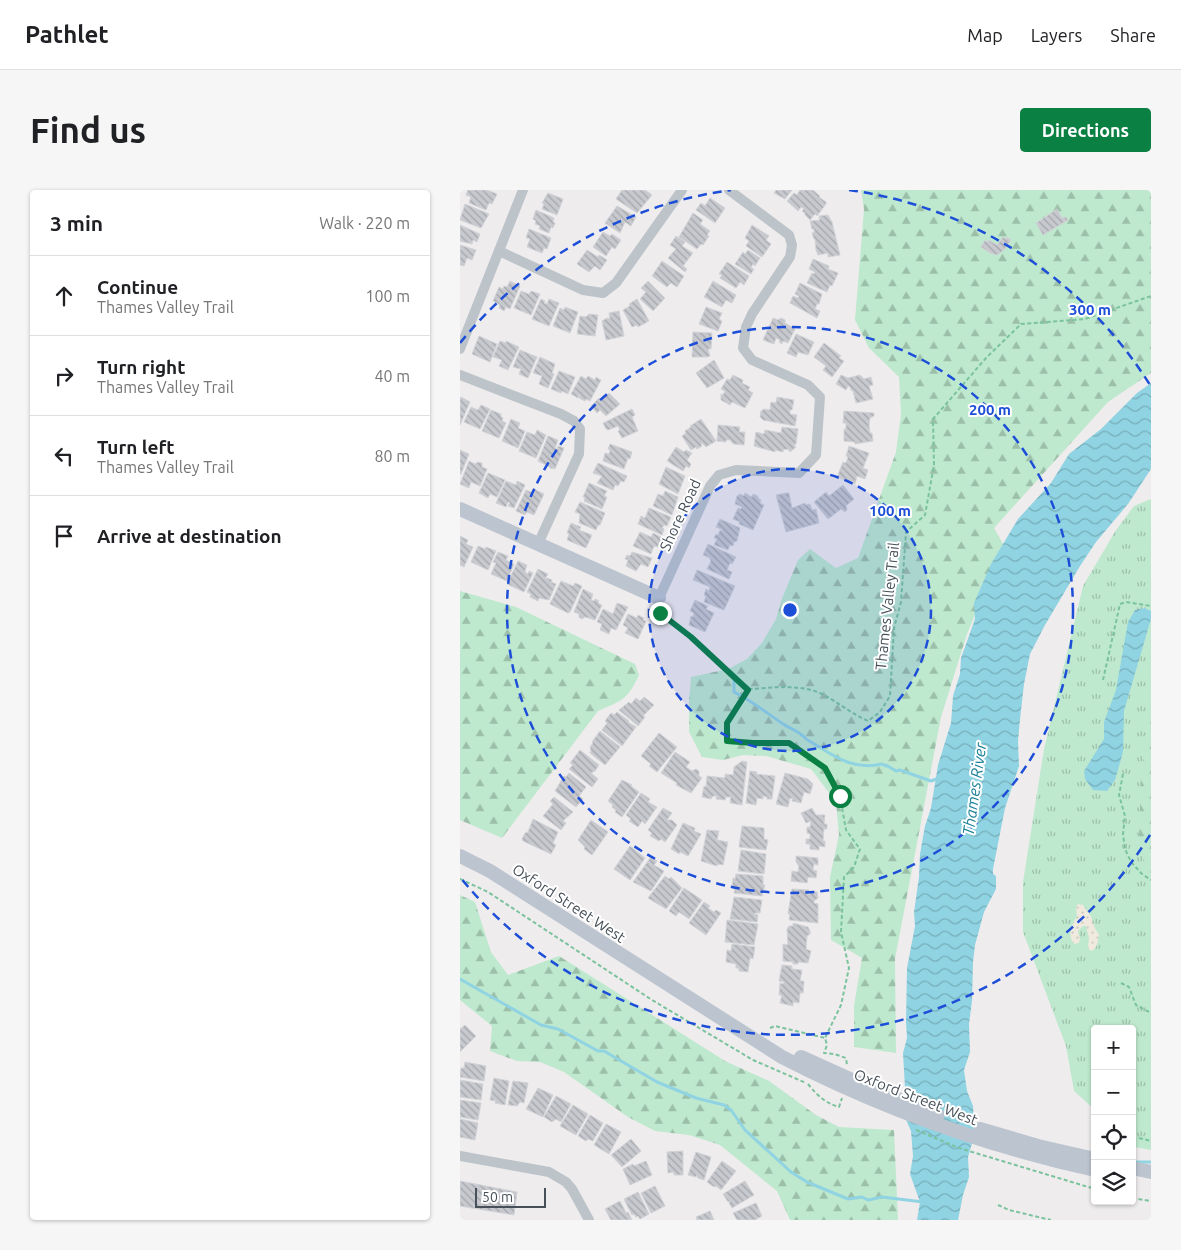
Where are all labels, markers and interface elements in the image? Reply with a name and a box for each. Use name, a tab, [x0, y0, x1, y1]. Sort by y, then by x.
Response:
text: Pathlet	[25, 21, 109, 48]
text: Map	[967, 25, 1003, 45]
text: Layers	[1031, 25, 1082, 45]
text: Share	[1110, 25, 1156, 45]
button: Directions	[1020, 108, 1151, 152]
text: Find us	[30, 110, 146, 150]
text: 3 min	[50, 211, 103, 235]
text: Walk · 220 m	[319, 214, 410, 232]
text: Continue	[97, 276, 178, 298]
icon: ahead	[50, 282, 78, 310]
text: 100 m	[365, 287, 410, 305]
text: Thames Valley Trail	[97, 298, 234, 316]
text: 300 m	[1069, 301, 1111, 318]
text: Turn right	[97, 356, 185, 378]
icon: right	[50, 362, 78, 390]
text: 40 m	[374, 367, 410, 385]
text: Thames Valley Trail	[97, 378, 234, 396]
text: 200 m	[969, 401, 1011, 418]
text: Turn left	[97, 436, 175, 458]
icon: left	[50, 442, 78, 470]
text: 80 m	[374, 447, 410, 465]
text: Thames Valley Trail	[97, 458, 234, 476]
street label: Shore Road	[656, 476, 704, 554]
text: 100 m	[869, 502, 911, 519]
icon: arrive	[50, 522, 78, 550]
text: Arrive at destination	[97, 525, 282, 547]
street label: Thames Valley Trail	[872, 541, 902, 671]
centre of rings	[781, 601, 799, 619]
route end	[649, 602, 672, 625]
water label: Thames River	[959, 741, 990, 837]
route start	[829, 785, 852, 808]
street label: Oxford Street West	[509, 860, 629, 946]
map controls	[1091, 1025, 1136, 1205]
button: +	[1091, 1025, 1136, 1070]
street label: Oxford Street West	[852, 1066, 980, 1128]
button: −	[1091, 1070, 1136, 1115]
button: locate	[1091, 1115, 1136, 1160]
button: layers	[1091, 1160, 1136, 1205]
scale bar	[475, 1185, 546, 1208]
text: 50 m	[482, 1189, 513, 1205]

